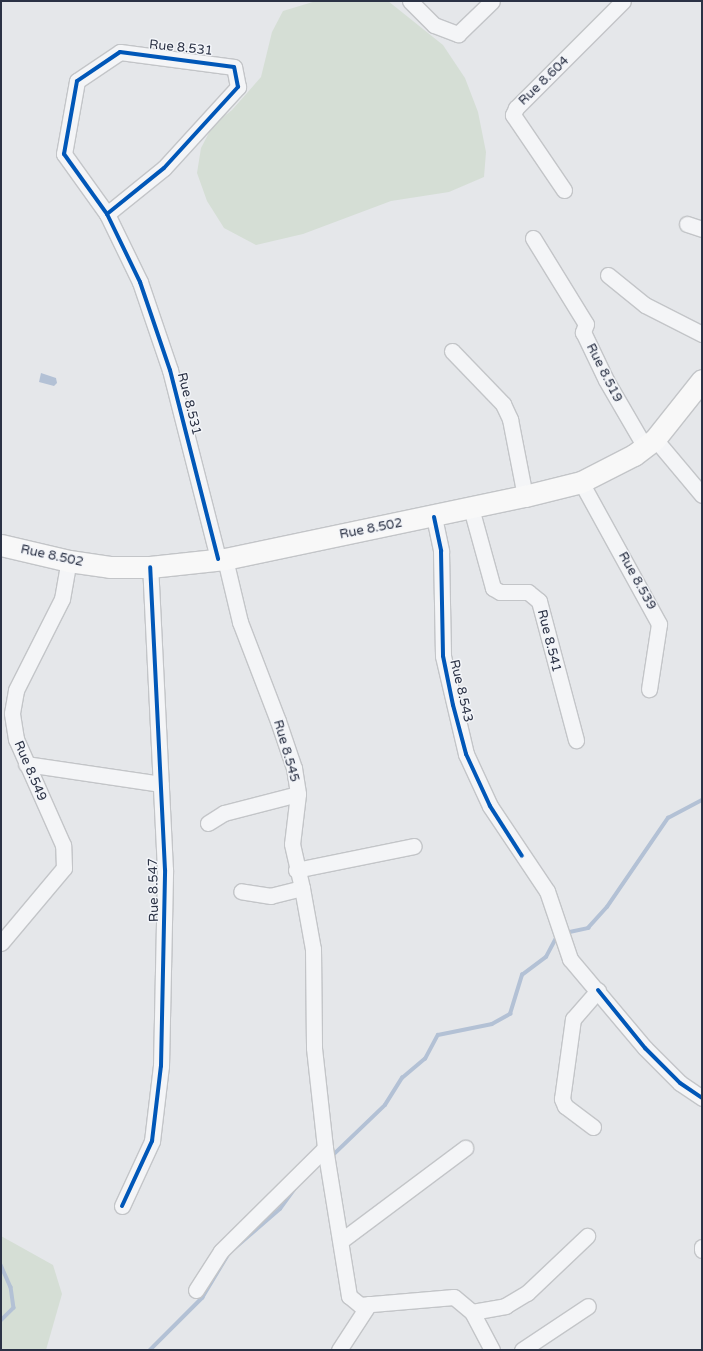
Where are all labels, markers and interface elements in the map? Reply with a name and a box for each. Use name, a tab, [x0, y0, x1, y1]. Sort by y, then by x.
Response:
street label: Rue 8.531	[148, 37, 214, 59]
street label: Rue 8.604	[516, 53, 572, 109]
street label: Rue 8.519	[583, 341, 625, 405]
street label: Rue 8.531	[174, 371, 204, 437]
street label: Rue 8.502	[338, 515, 404, 543]
street label: Rue 8.502	[19, 542, 85, 570]
street label: Rue 8.539	[615, 549, 659, 613]
street label: Rue 8.541	[534, 608, 564, 674]
street label: Rue 8.543	[446, 658, 476, 724]
street label: Rue 8.545	[270, 718, 302, 784]
street label: Rue 8.549	[10, 739, 50, 803]
street label: Rue 8.547	[146, 858, 162, 922]

